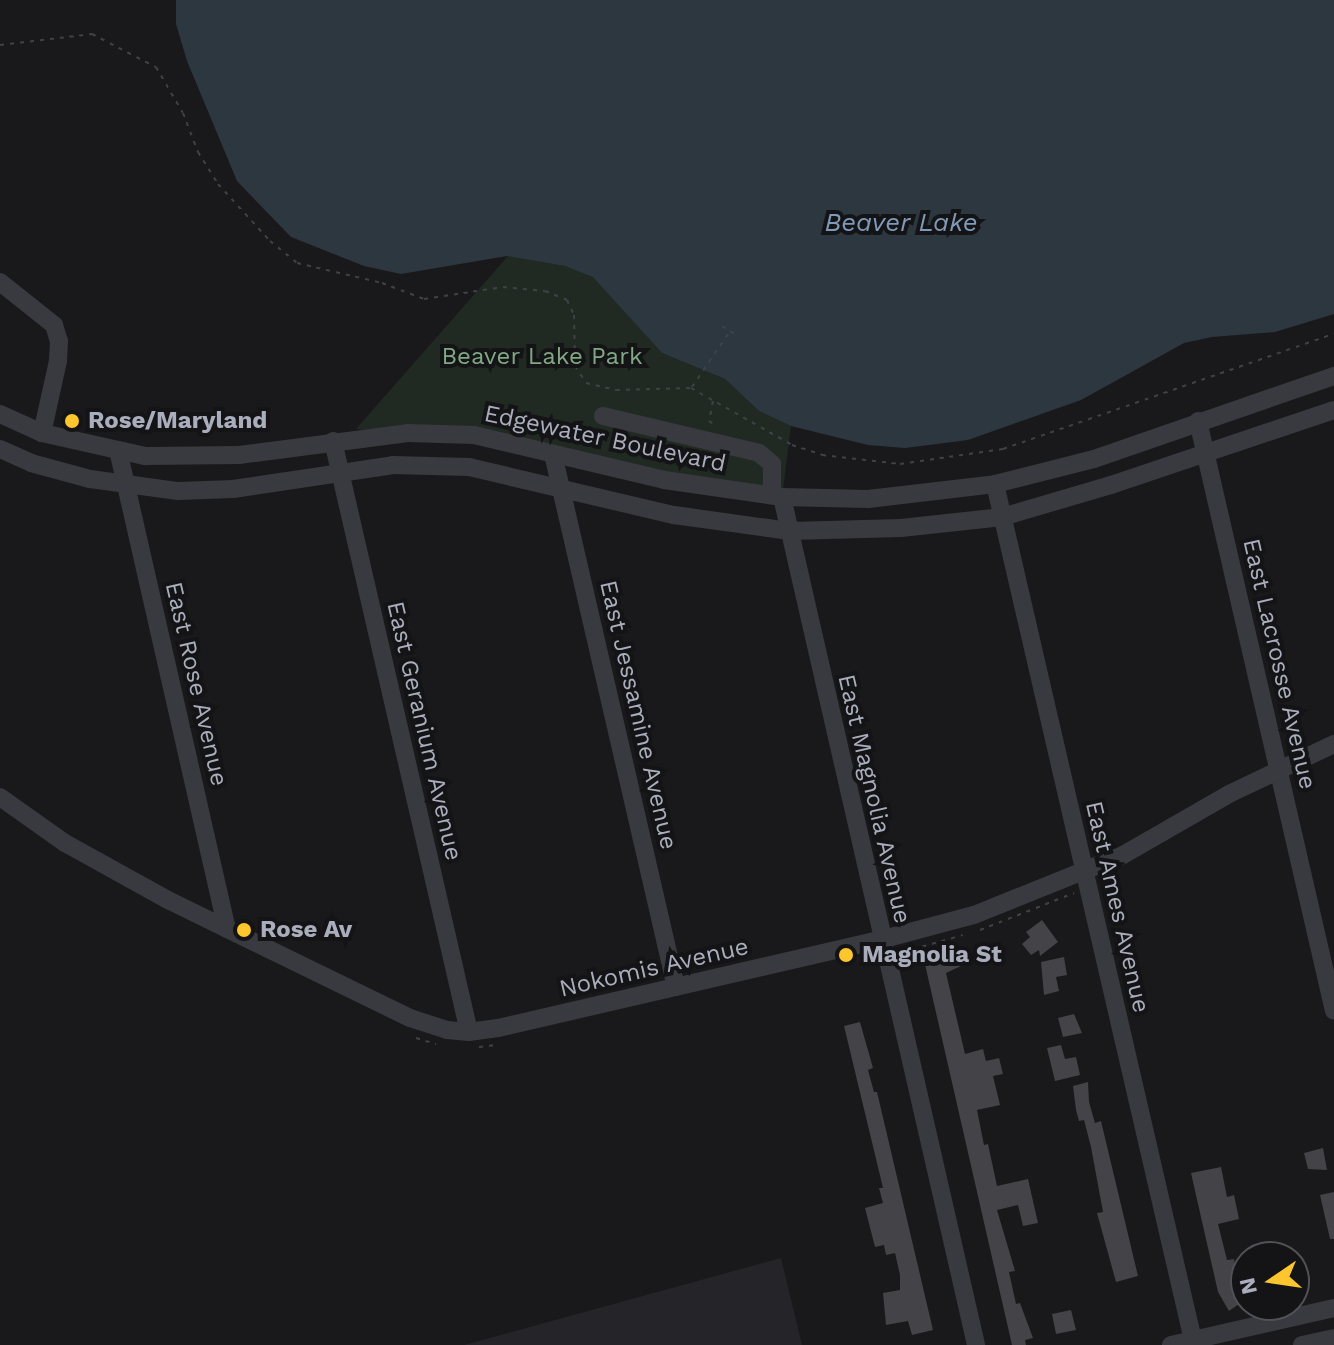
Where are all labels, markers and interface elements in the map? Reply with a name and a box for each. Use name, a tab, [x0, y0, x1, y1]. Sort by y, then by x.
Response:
water label: Beaver Lake	[824, 207, 978, 239]
park label: Beaver Lake Park	[441, 343, 643, 371]
street label: Edgewater Boulevard	[481, 399, 729, 479]
place label: Rose/Maryland	[88, 407, 267, 435]
marker: Rose/Maryland	[63, 412, 81, 430]
street label: East Lacrosse Avenue	[1236, 535, 1322, 793]
street label: East Jessamine Avenue	[593, 577, 683, 853]
street label: East Rose Avenue	[158, 579, 234, 789]
street label: East Geranium Avenue	[380, 598, 468, 864]
street label: East Magnolia Avenue	[831, 671, 917, 927]
street label: East Ames Avenue	[1078, 798, 1156, 1016]
place label: Rose Av	[260, 916, 353, 944]
marker: Rose Av	[235, 921, 253, 939]
street label: Nokomis Avenue	[556, 932, 752, 1004]
place label: Magnolia St	[862, 941, 1002, 969]
marker: Magnolia St	[837, 946, 855, 964]
north arrow	[1230, 1241, 1310, 1321]
text: N	[1234, 1275, 1262, 1297]

